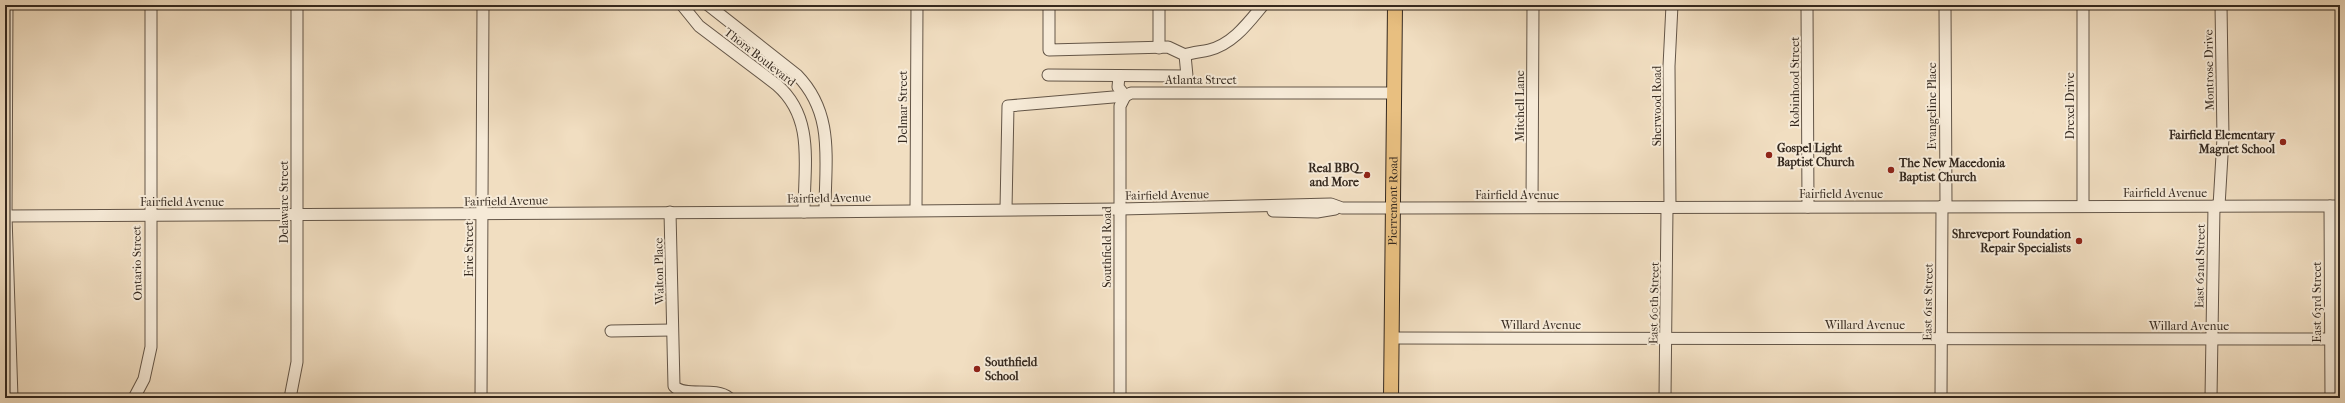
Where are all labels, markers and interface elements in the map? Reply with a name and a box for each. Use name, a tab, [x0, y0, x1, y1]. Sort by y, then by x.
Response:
street label: Thora Boulevard	[721, 25, 799, 90]
street label: Montrose Drive	[2201, 29, 2217, 111]
street label: Robinhood Street	[1788, 36, 1802, 127]
street label: Evangeline Place	[1925, 62, 1939, 150]
street label: Sherwood Road	[1650, 65, 1664, 146]
street label: Delmar Street	[896, 70, 910, 144]
street label: Mitchell Lane	[1513, 70, 1527, 142]
street label: Drexel Drive	[2063, 72, 2077, 140]
street label: Atlanta Street	[1164, 73, 1238, 87]
place label: Fairfield Elementary Magnet School	[2168, 128, 2276, 157]
marker: Fairfield Elementary Magnet School	[2278, 137, 2288, 147]
place label: Gospel Light Baptist Church	[1777, 141, 1855, 170]
marker: Gospel Light Baptist Church	[1764, 150, 1774, 160]
street label: Pierremont Road	[1386, 156, 1400, 246]
place label: The New Macedonia Baptist Church	[1898, 156, 2006, 185]
street label: Delaware Street	[277, 160, 291, 244]
place label: Real BBQ and More	[1308, 161, 1364, 189]
marker: The New Macedonia Baptist Church	[1886, 165, 1896, 175]
marker: Real BBQ and More	[1362, 170, 1372, 180]
street label: Fairfield Avenue	[2123, 186, 2207, 200]
street label: Fairfield Avenue	[1125, 187, 1209, 203]
street label: Fairfield Avenue	[1799, 187, 1883, 201]
street label: Fairfield Avenue	[1475, 188, 1559, 202]
street label: Fairfield Avenue	[787, 190, 871, 206]
street label: Fairfield Avenue	[464, 193, 548, 209]
street label: Fairfield Avenue	[140, 195, 224, 209]
street label: Southfield Road	[1100, 206, 1114, 288]
street label: Erie Street	[462, 220, 476, 277]
street label: East 62nd Street	[2192, 223, 2208, 308]
street label: Ontario Street	[129, 225, 145, 301]
place label: Shreveport Foundation Repair Specialists	[1952, 227, 2072, 256]
marker: Shreveport Foundation Repair Specialists	[2074, 236, 2084, 246]
street label: Walton Place	[651, 237, 667, 306]
street label: East 60th Street	[1646, 261, 1662, 344]
street label: East 63rd Street	[2310, 261, 2324, 343]
street label: East 61st Street	[1920, 262, 1936, 341]
street label: Willard Avenue	[1500, 318, 1581, 332]
street label: Willard Avenue	[1824, 318, 1905, 332]
street label: Willard Avenue	[2148, 319, 2229, 333]
place label: Southfield School	[985, 355, 1038, 383]
marker: Southfield School	[972, 364, 982, 374]

